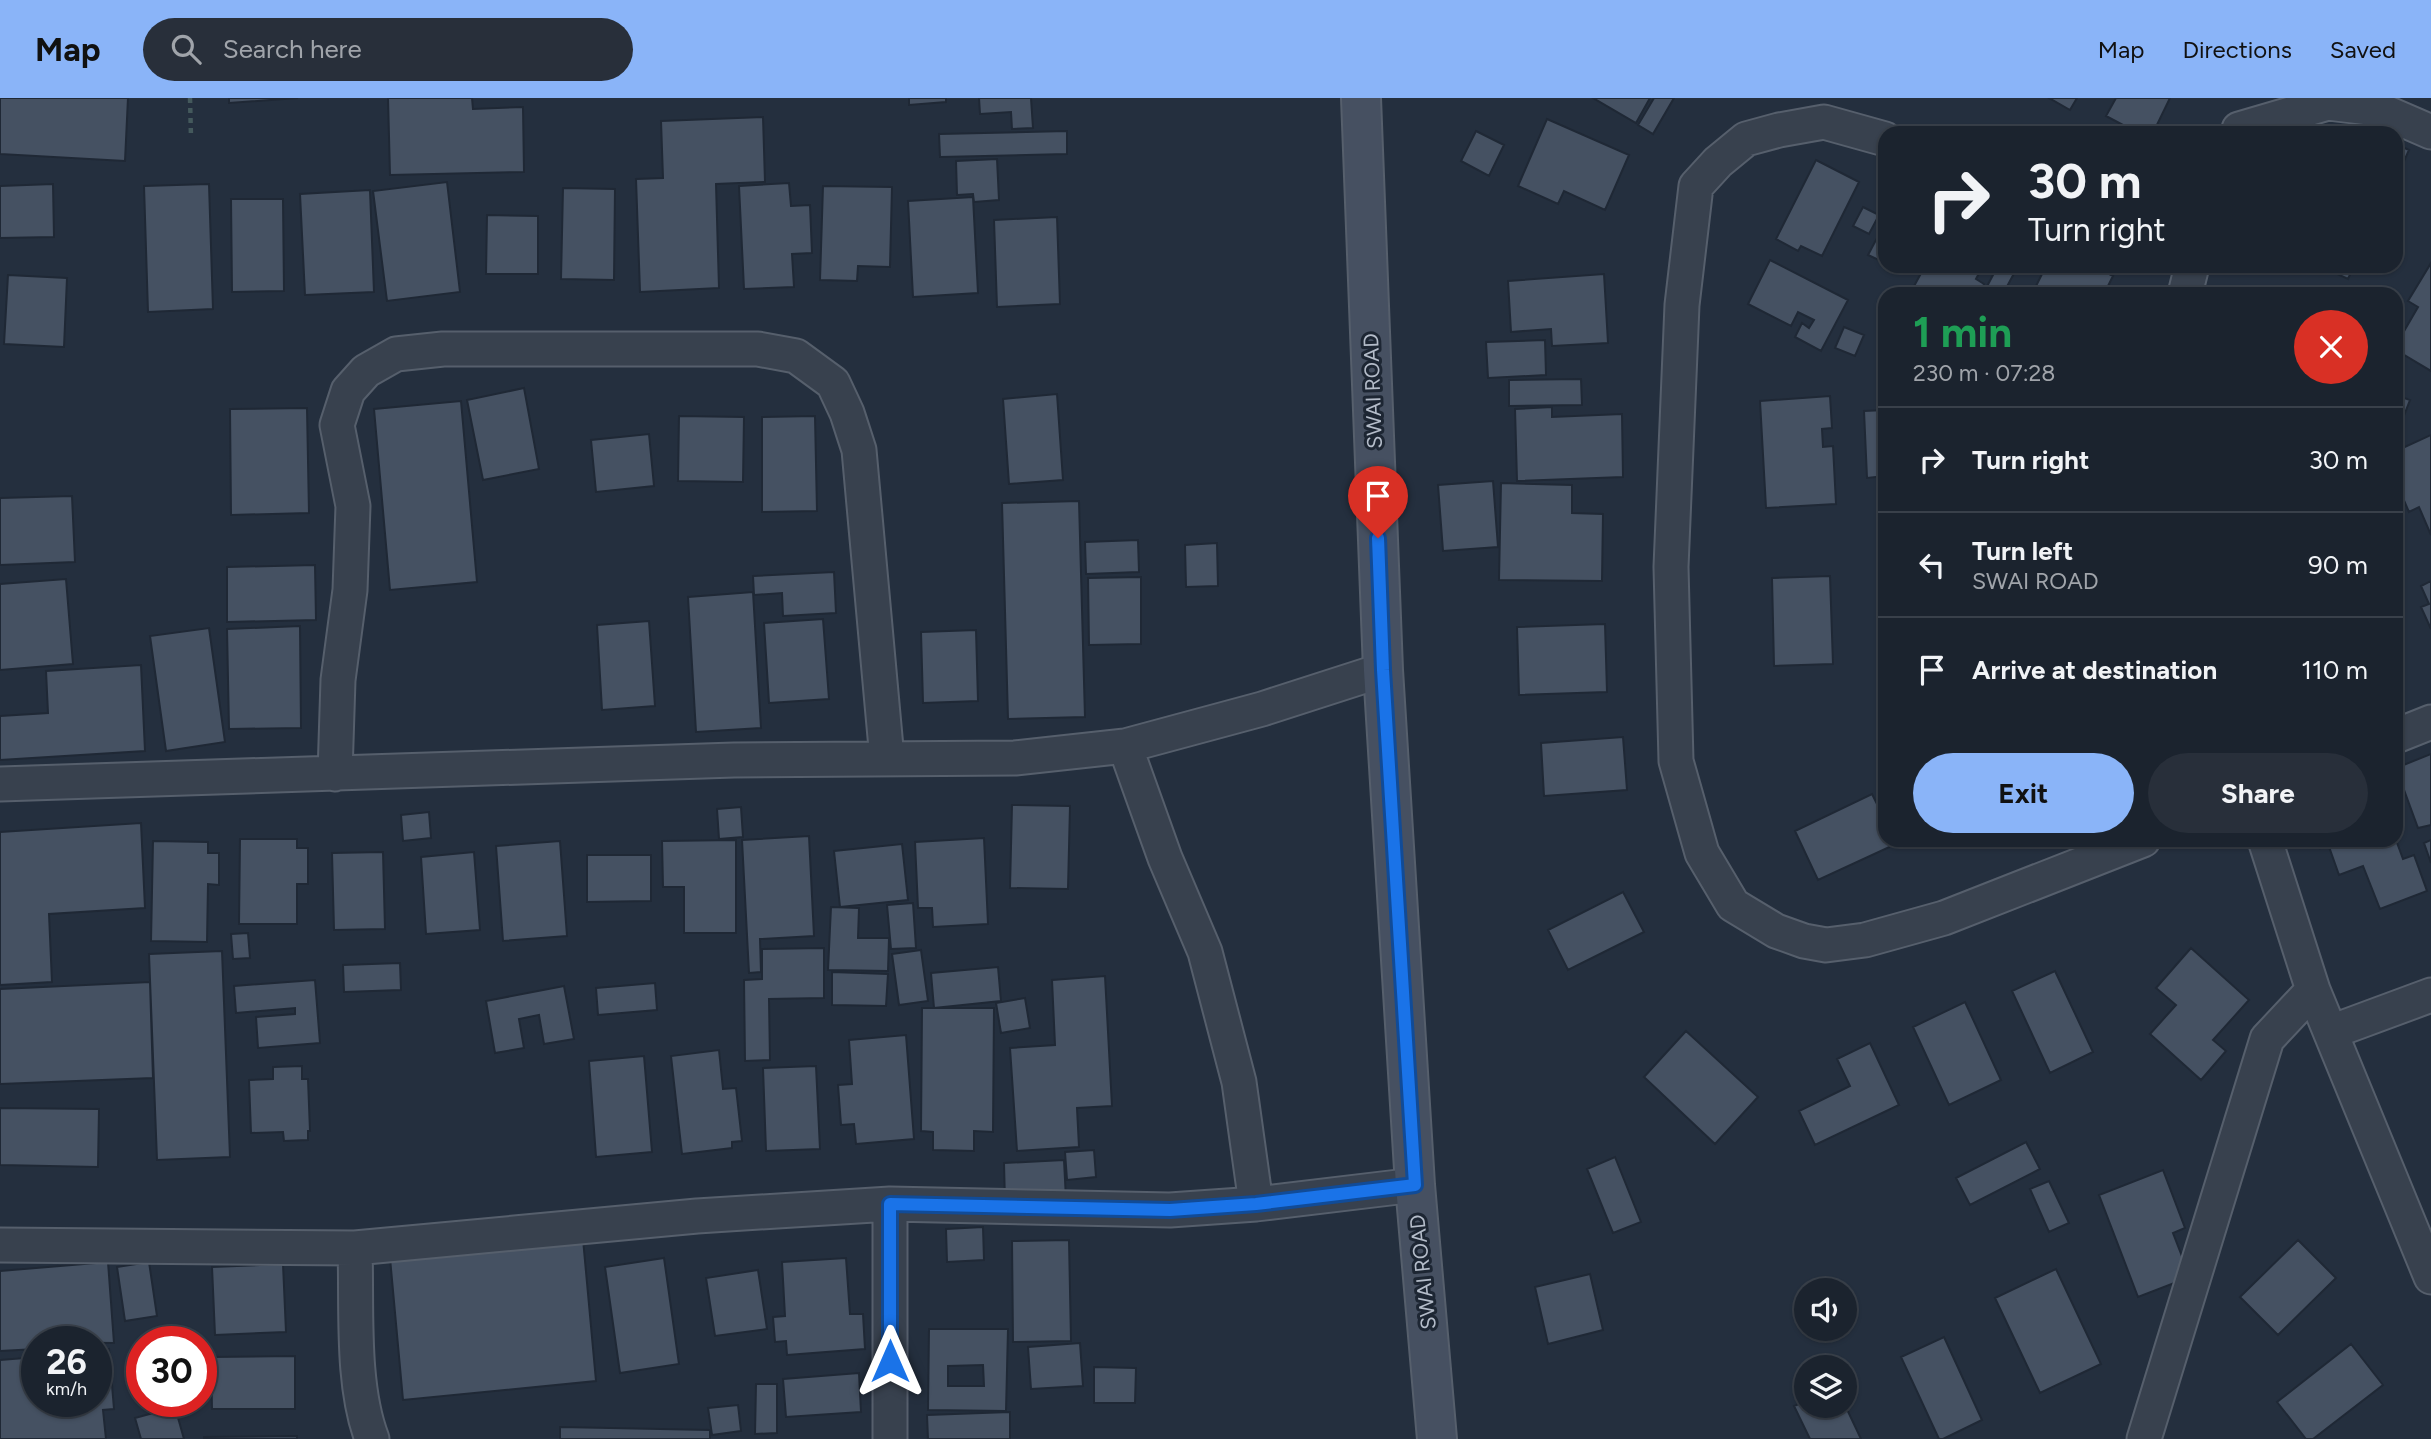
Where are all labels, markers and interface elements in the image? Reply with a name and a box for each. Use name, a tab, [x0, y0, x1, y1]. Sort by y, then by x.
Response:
search box	[143, 18, 633, 81]
text: Map	[35, 30, 101, 69]
icon: search	[167, 30, 205, 68]
text: Search here	[223, 33, 362, 65]
text: Map	[2098, 35, 2144, 64]
text: Directions	[2182, 35, 2292, 64]
text: Saved	[2330, 35, 2396, 64]
text: 30 m	[2028, 151, 2141, 210]
icon: right	[1913, 154, 2004, 245]
text: Turn right	[2028, 211, 2166, 249]
text: 1 min	[1913, 307, 2012, 358]
button: close	[2294, 310, 2368, 384]
street label: SWAI ROAD	[1358, 333, 1387, 449]
text: 230 m · 07:28	[1913, 359, 2055, 387]
icon: right	[1913, 441, 1951, 479]
text: Turn right	[1972, 444, 2089, 476]
text: 30 m	[2309, 444, 2368, 476]
pin	[1348, 466, 1408, 538]
icon: arrive	[1359, 477, 1397, 515]
text: Turn left	[1972, 535, 2073, 567]
icon: left	[1913, 546, 1951, 584]
text: 90 m	[2308, 549, 2368, 581]
text: SWAI ROAD	[1972, 567, 2099, 595]
icon: arrive	[1913, 651, 1951, 689]
text: Arrive at destination	[1972, 654, 2217, 686]
text: 110 m	[2301, 654, 2368, 686]
button: Exit	[1913, 753, 2134, 833]
button: Share	[2148, 753, 2368, 833]
street label: SWAI ROAD	[1404, 1213, 1441, 1331]
map controls	[1794, 1278, 1857, 1418]
button: sound	[1794, 1278, 1857, 1341]
position arrow	[853, 1324, 927, 1398]
speed limit sign: 30	[126, 1326, 217, 1417]
text: 26	[46, 1341, 87, 1383]
button: layers	[1794, 1355, 1857, 1418]
text: km/h	[46, 1378, 87, 1400]

